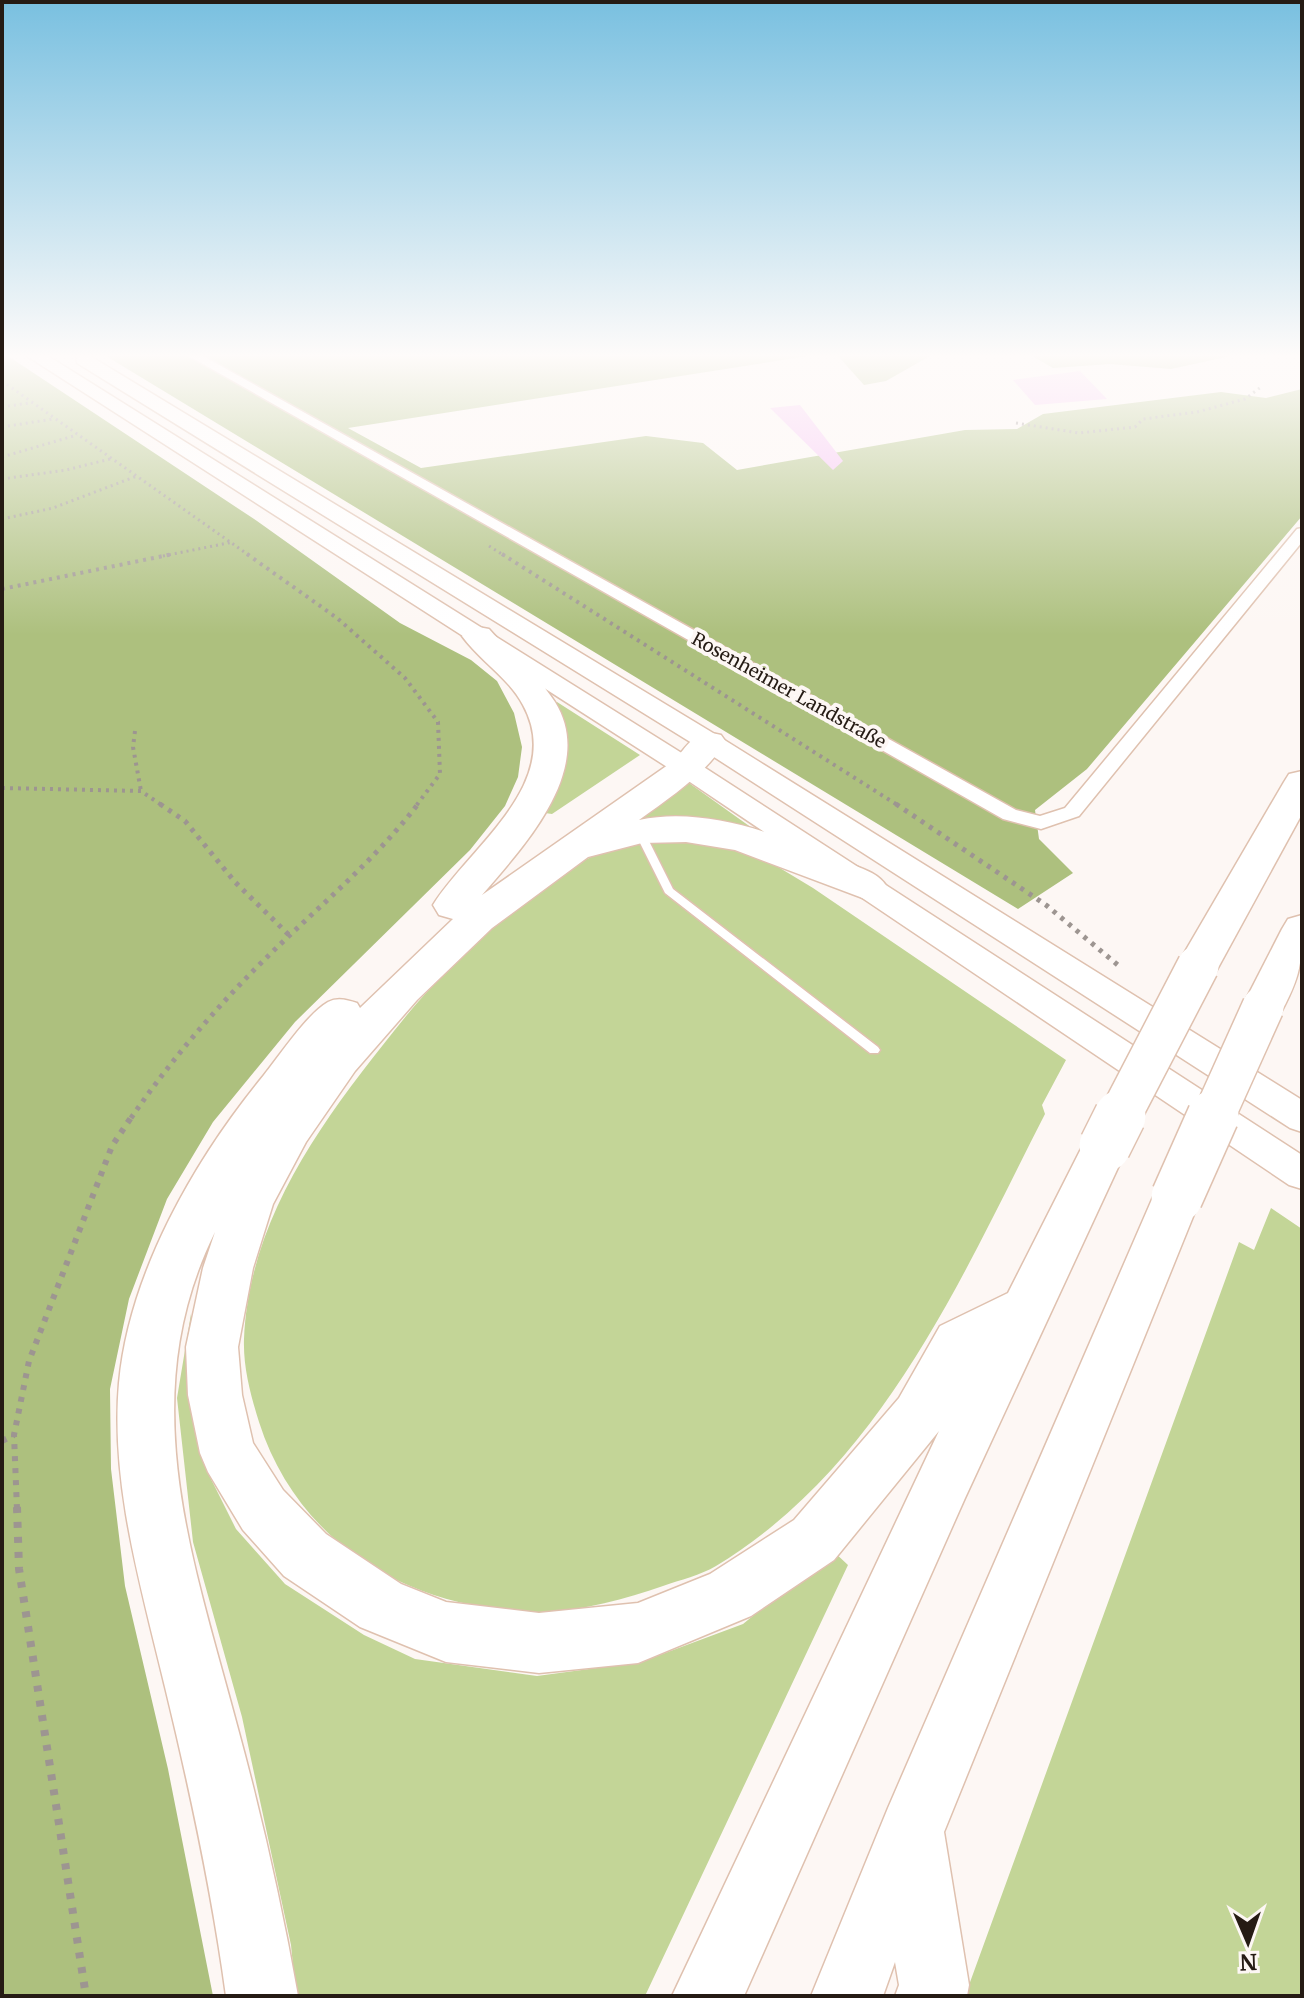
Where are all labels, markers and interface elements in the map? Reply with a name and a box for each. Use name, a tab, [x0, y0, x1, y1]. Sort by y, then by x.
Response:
street label: Rosenheimer Landstraße	[688, 627, 890, 753]
north arrow	[1208, 1902, 1288, 1982]
text: N	[1239, 1948, 1258, 1976]

